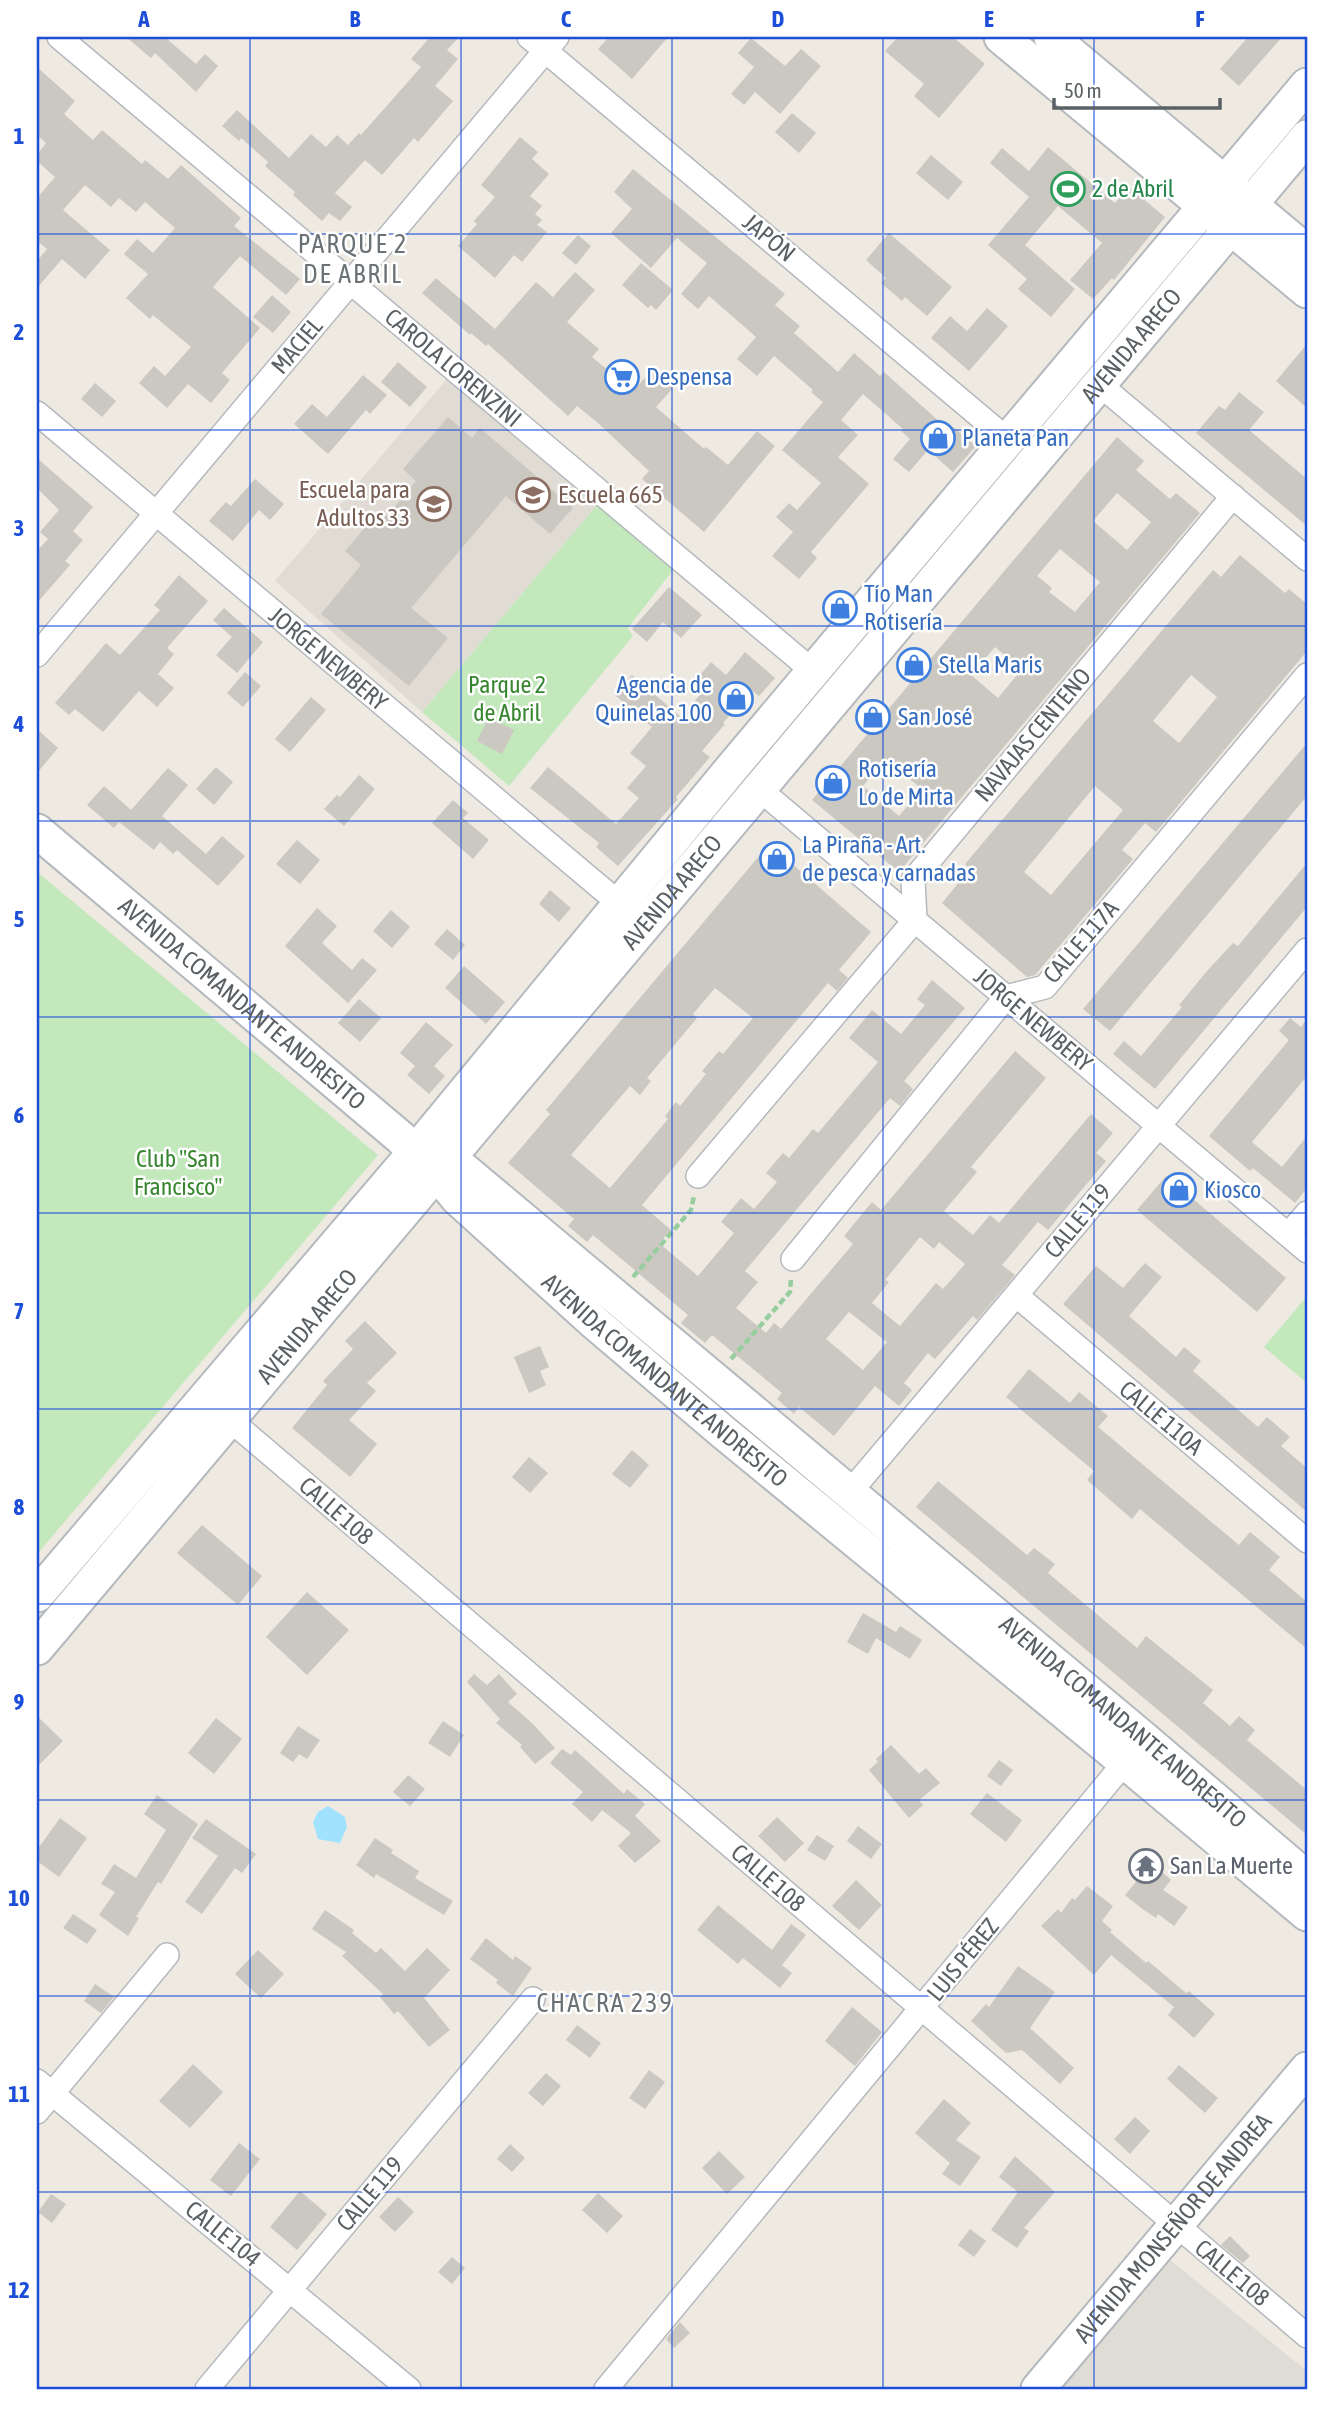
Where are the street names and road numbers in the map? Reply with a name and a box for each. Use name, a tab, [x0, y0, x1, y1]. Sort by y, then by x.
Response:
street label: JAPÓN	[738, 208, 801, 267]
street label: AVENIDA ARECO	[1076, 283, 1187, 408]
street label: CAROLA LORENZINI	[380, 303, 527, 432]
street label: MACIEL	[266, 312, 328, 379]
street label: JORGE NEWBERY	[264, 602, 393, 716]
street label: NAVAJAS CENTENO	[969, 663, 1096, 807]
street label: AVENIDA ARECO	[616, 830, 727, 955]
street label: AVENIDA COMANDANTE ANDRESITO	[114, 892, 371, 1115]
street label: CALLE 117A	[1038, 895, 1124, 988]
street label: JORGE NEWBERY	[969, 963, 1098, 1077]
street label: CALLE 119	[1039, 1178, 1116, 1263]
street label: AVENIDA ARECO	[251, 1264, 362, 1389]
street label: AVENIDA COMANDANTE ANDRESITO	[537, 1268, 793, 1492]
street label: CALLE 110A	[1114, 1375, 1209, 1460]
street label: CALLE 108	[294, 1471, 379, 1550]
street label: AVENIDA COMANDANTE ANDRESITO	[995, 1610, 1252, 1833]
street label: CALLE 108	[726, 1838, 811, 1917]
street label: LUIS PÉREZ	[921, 1913, 1004, 2006]
street label: AVENIDA MONSEÑOR DE ANDREA	[1069, 2108, 1277, 2348]
street label: CALLE 119	[331, 2151, 408, 2236]
street label: CALLE 104	[180, 2195, 266, 2272]
street label: CALLE 108	[1190, 2234, 1275, 2311]

